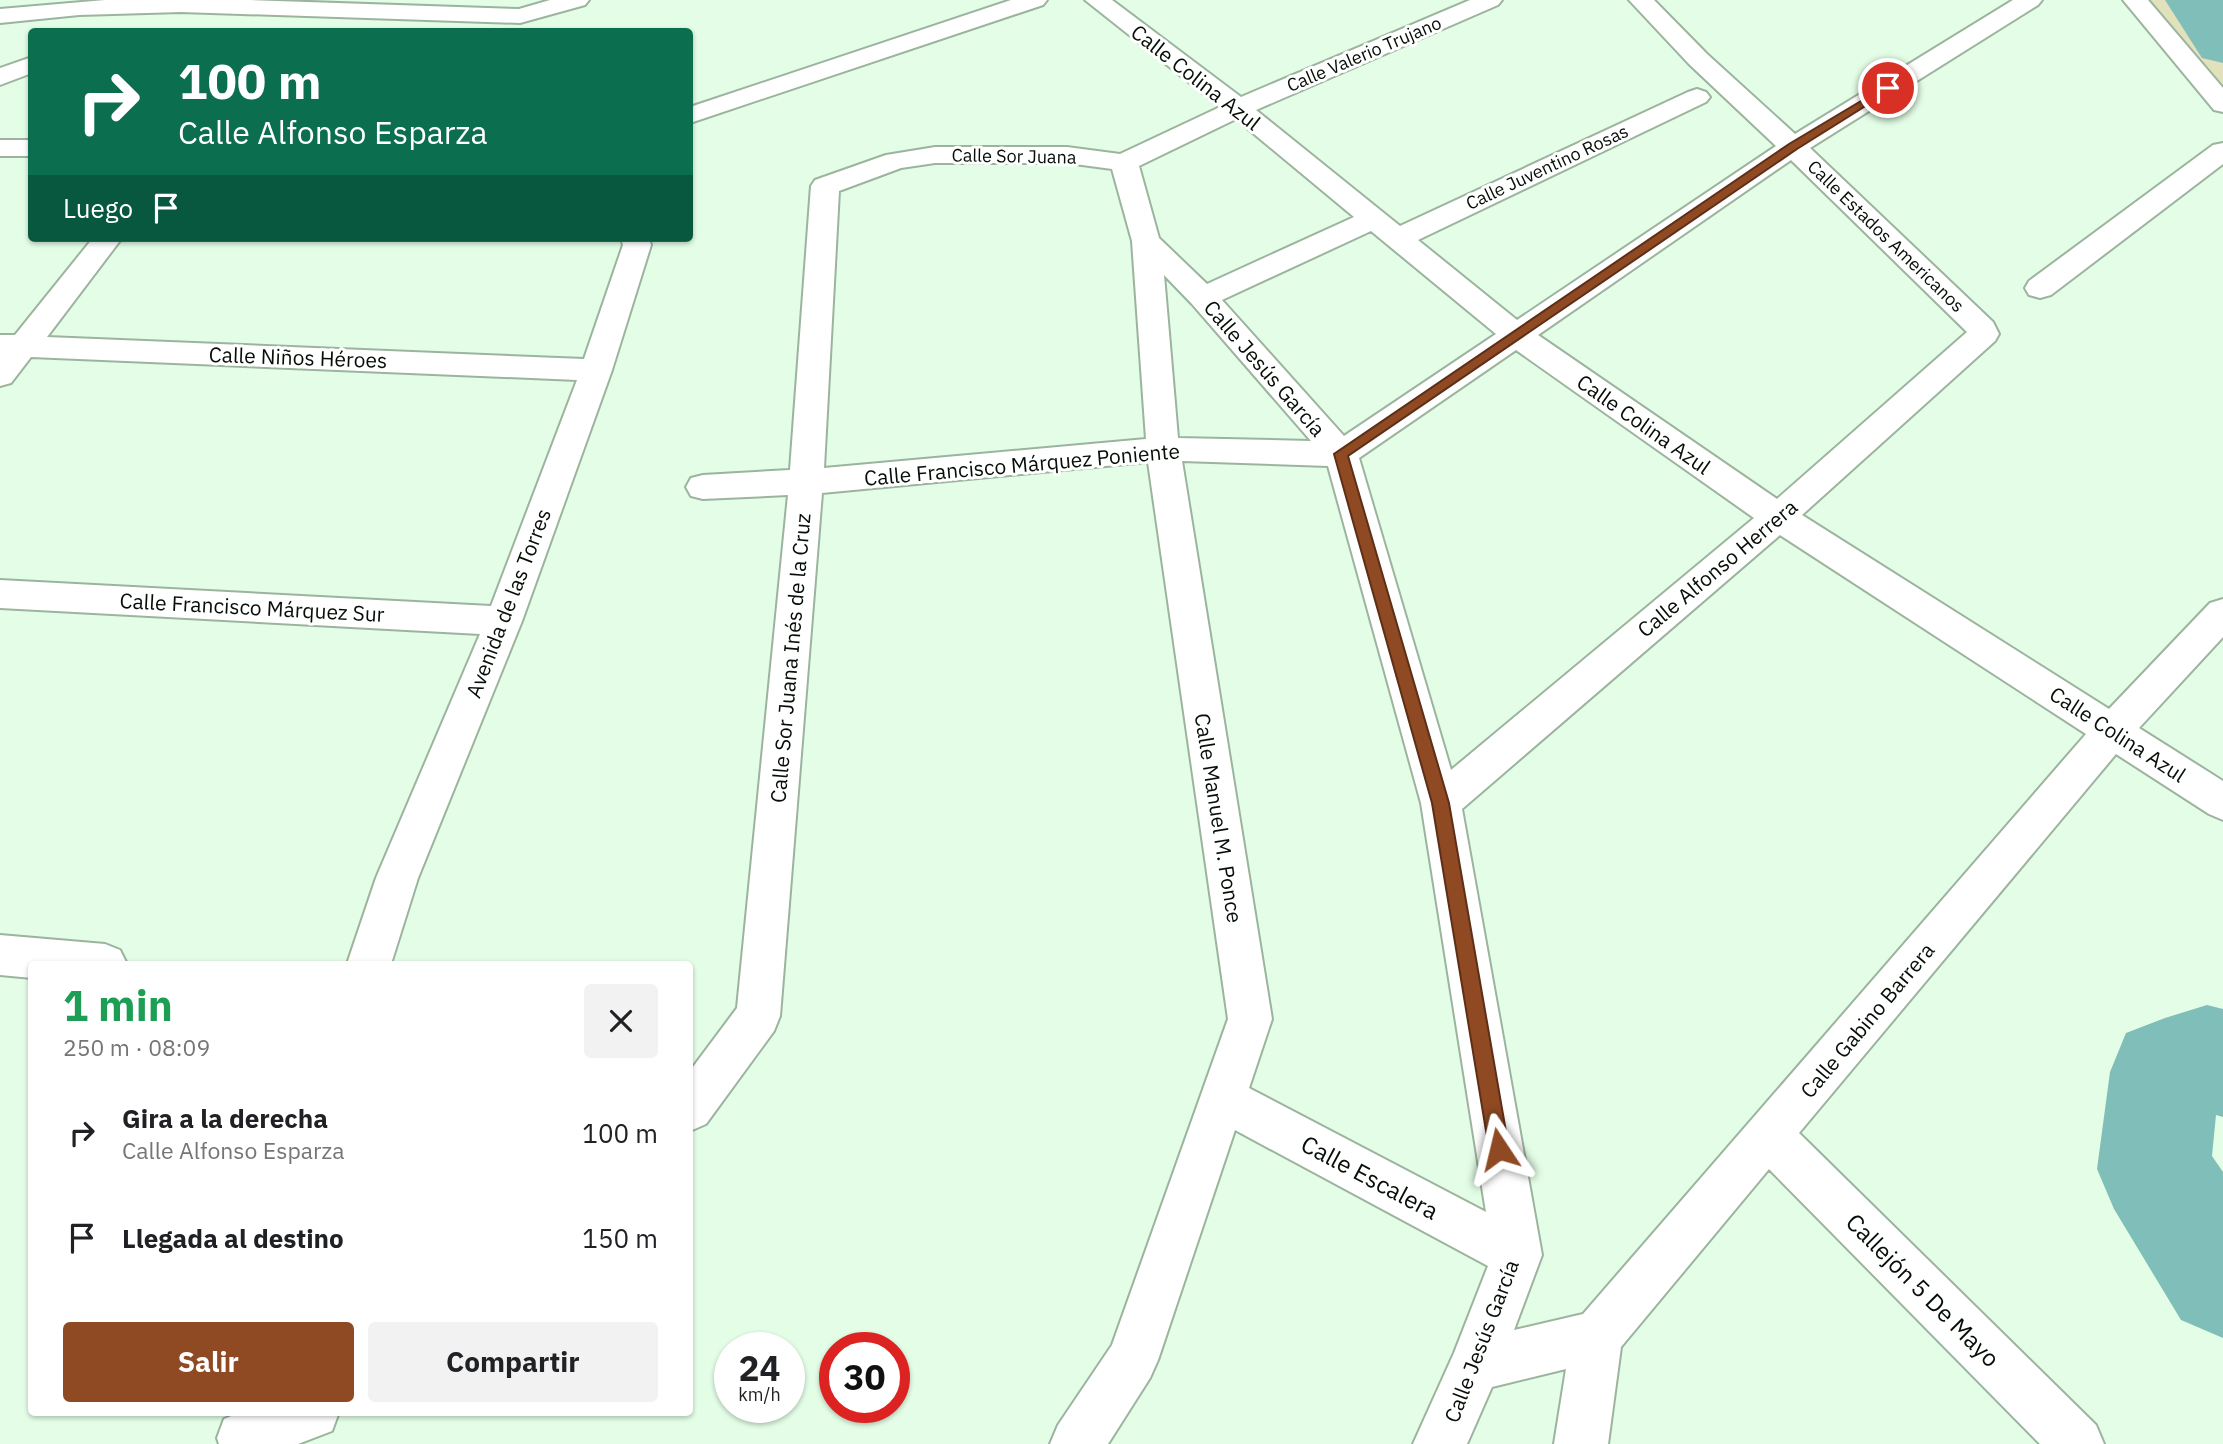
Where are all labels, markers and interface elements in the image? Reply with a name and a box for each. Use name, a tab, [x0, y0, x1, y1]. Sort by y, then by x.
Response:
street label: Calle Valerio Trujano	[1283, 11, 1445, 97]
street label: Calle Colina Azul	[1126, 18, 1267, 137]
text: 100 m	[178, 49, 322, 112]
icon: right	[63, 56, 154, 147]
pin	[1858, 58, 1918, 118]
icon: arrive	[1869, 69, 1907, 107]
text: Calle Alfonso Esparza	[178, 111, 488, 153]
street label: Calle Juventino Rosas	[1462, 119, 1632, 215]
street label: Calle Sor Juana	[951, 143, 1077, 169]
street label: Calle Estados Americanos	[1803, 155, 1969, 317]
icon: arrive	[147, 189, 185, 227]
text: Luego	[63, 191, 133, 225]
street label: Calle Jesús García	[1198, 294, 1332, 442]
street label: Calle Niños Héroes	[208, 340, 388, 374]
street label: Calle Colina Azul	[1572, 368, 1717, 481]
street label: Calle Francisco Márquez Poniente	[863, 436, 1181, 492]
street label: Calle Alfonso Herrera	[1631, 493, 1803, 643]
street label: Avenida de las Torres	[459, 504, 557, 702]
street label: Calle Sor Juana Inés de la Cruz	[763, 512, 817, 804]
street label: Calle Francisco Márquez Sur	[119, 586, 385, 628]
street label: Calle Colina Azul	[2045, 680, 2192, 789]
street label: Calle Manuel M. Ponce	[1189, 711, 1249, 925]
street label: Calle Gabino Barrera	[1794, 936, 1940, 1104]
text: 1 min	[63, 978, 173, 1033]
button: close	[584, 984, 658, 1058]
text: 250 m · 08:09	[63, 1032, 210, 1062]
text: Gira a la derecha	[122, 1101, 328, 1135]
position arrow	[1462, 1112, 1536, 1186]
icon: right	[63, 1114, 101, 1152]
text: 100 m	[582, 1116, 658, 1150]
street label: Calle Escalera	[1296, 1127, 1444, 1227]
text: Calle Alfonso Esparza	[122, 1135, 344, 1165]
street label: Callejón 5 De Mayo	[1839, 1206, 2007, 1374]
icon: arrive	[63, 1219, 101, 1257]
text: Llegada al destino	[122, 1221, 344, 1255]
text: 150 m	[582, 1221, 658, 1255]
street label: Calle Jesús García	[1437, 1256, 1525, 1426]
button: Salir	[63, 1322, 354, 1402]
button: Compartir	[368, 1322, 658, 1402]
speed limit sign: 30	[819, 1332, 910, 1423]
text: 24	[738, 1345, 781, 1391]
text: km/h	[738, 1383, 781, 1406]

